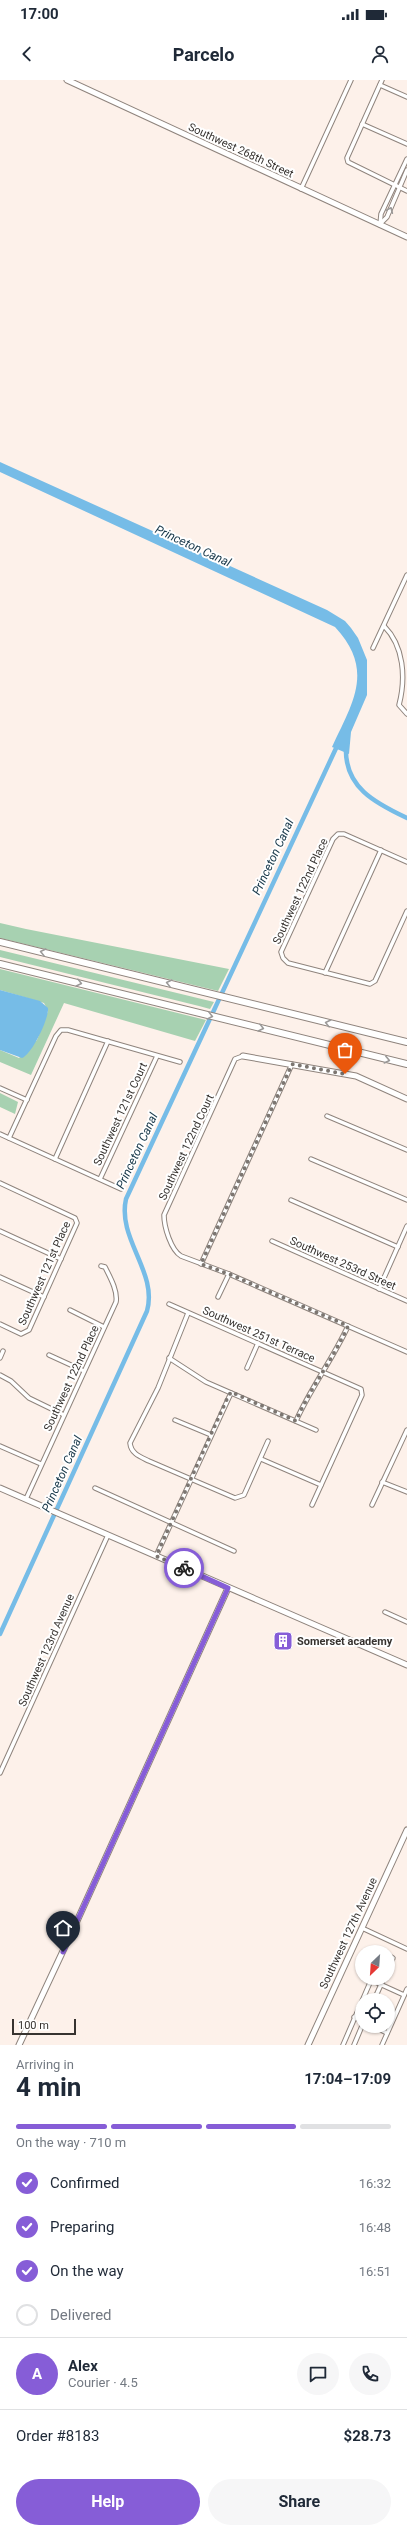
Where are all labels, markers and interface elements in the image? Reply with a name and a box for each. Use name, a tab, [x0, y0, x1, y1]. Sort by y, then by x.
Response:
text: 17:00	[20, 5, 59, 23]
icon: back	[16, 43, 38, 65]
icon: person	[369, 43, 391, 65]
text: Parcelo	[173, 44, 234, 65]
street label: Southwest 268th Street	[186, 120, 296, 181]
one-way arrow	[385, 207, 393, 214]
water label: Princeton Canal	[153, 522, 233, 570]
water label: Princeton Canal	[249, 817, 297, 897]
street label: Southwest 122nd Place	[270, 836, 331, 946]
one-way arrow	[39, 949, 46, 957]
one-way arrow	[75, 979, 82, 987]
one-way arrow	[166, 980, 172, 988]
one-way arrow	[207, 1011, 214, 1019]
one-way arrow	[325, 1019, 332, 1028]
one-way arrow	[257, 1023, 264, 1032]
pin	[328, 1033, 362, 1074]
icon: bag	[334, 1039, 356, 1061]
one-way arrow	[384, 1055, 391, 1063]
street label: Southwest 121st Court	[91, 1060, 150, 1168]
street label: Southwest 122nd Court	[156, 1092, 217, 1202]
water label: Princeton Canal	[113, 1111, 161, 1191]
street label: Southwest 121st Place	[16, 1219, 73, 1327]
street label: Southwest 253rd Street	[288, 1234, 398, 1293]
street label: Southwest 251st Terrace	[201, 1304, 317, 1365]
street label: Southwest 122nd Place	[41, 1323, 102, 1433]
water label: Princeton Canal	[39, 1434, 85, 1514]
courier	[164, 1548, 204, 1588]
icon: bike	[173, 1557, 195, 1579]
street label: Southwest 123rd Avenue	[16, 1592, 77, 1708]
building icon: Somerset academy	[272, 1630, 294, 1652]
place label: Somerset academy	[297, 1635, 393, 1648]
street label: Southwest 127th Avenue	[317, 1875, 380, 1991]
pin	[46, 1911, 80, 1952]
icon: home	[52, 1917, 74, 1939]
north arrow	[355, 1945, 395, 1985]
map controls	[355, 1945, 395, 2033]
button: locate	[355, 1993, 395, 2033]
scale bar	[12, 2017, 76, 2036]
text: 100 m	[18, 2019, 49, 2032]
text: Arriving in	[16, 2057, 74, 2072]
text: 17:04–17:09	[304, 2070, 391, 2088]
text: 4 min	[16, 2072, 81, 2102]
text: On the way · 710 m	[16, 2135, 126, 2150]
icon: check	[16, 2172, 38, 2194]
text: Confirmed	[50, 2174, 120, 2192]
text: 16:32	[359, 2176, 391, 2191]
icon: check	[16, 2216, 38, 2238]
text: Preparing	[50, 2218, 114, 2236]
text: 16:48	[359, 2220, 391, 2235]
icon: check	[16, 2260, 38, 2282]
text: On the way	[50, 2262, 124, 2280]
text: 16:51	[359, 2264, 391, 2279]
text: Delivered	[50, 2306, 112, 2324]
button: chat	[297, 2353, 339, 2395]
button: phone	[349, 2353, 391, 2395]
text: Alex	[68, 2357, 98, 2375]
text: A	[32, 2365, 42, 2383]
text: Courier · 4.5	[68, 2375, 138, 2390]
text: Order #8183	[16, 2427, 99, 2445]
text: $28.73	[344, 2427, 391, 2445]
button: Help	[16, 2479, 200, 2525]
button: Share	[208, 2479, 391, 2525]

